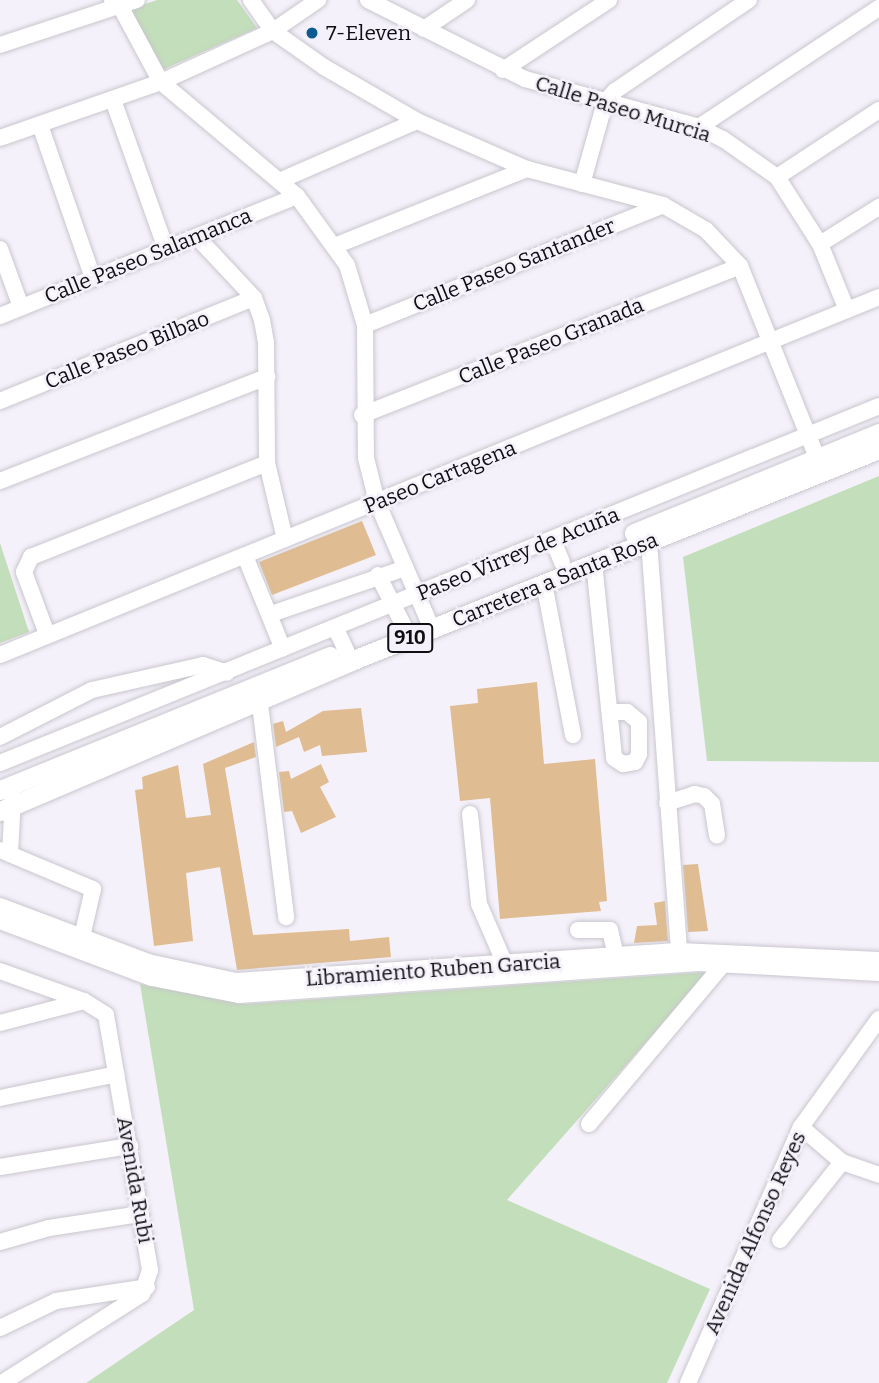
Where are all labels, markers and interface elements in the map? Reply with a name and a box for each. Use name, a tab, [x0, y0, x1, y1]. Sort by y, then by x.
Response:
place label: 7-Eleven	[326, 20, 411, 46]
marker: 7-Eleven	[304, 25, 320, 41]
street label: Calle Paseo Murcia	[532, 70, 714, 148]
street label: Calle Paseo Salamanca	[41, 203, 255, 309]
street label: Calle Paseo Santander	[409, 213, 619, 317]
street label: Calle Paseo Granada	[455, 292, 647, 390]
street label: Calle Paseo Bilbao	[41, 306, 213, 394]
street label: Paseo Cartagena	[360, 435, 520, 519]
street label: Paseo Virrey de Acuña	[413, 502, 623, 606]
street label: Carretera a Santa Rosa	[448, 527, 662, 633]
road number: 910	[386, 622, 434, 653]
street label: Libramiento Ruben Garcia	[305, 949, 561, 991]
street label: Avenida Rubi	[111, 1115, 159, 1245]
street label: Avenida Alfonso Reyes	[699, 1128, 811, 1338]

